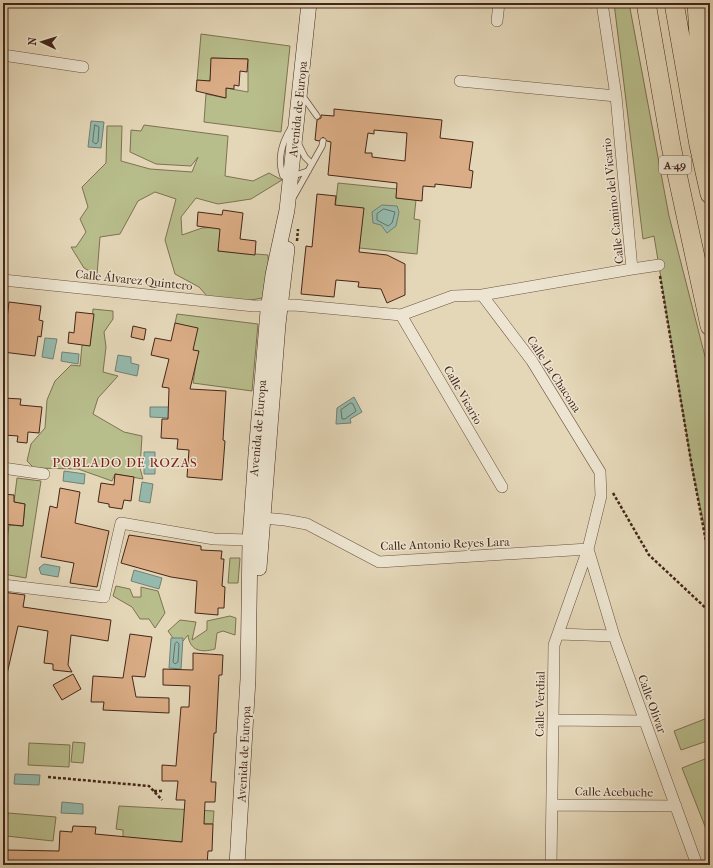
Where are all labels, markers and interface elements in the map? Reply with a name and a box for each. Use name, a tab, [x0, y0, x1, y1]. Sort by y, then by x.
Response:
north arrow	[22, 22, 62, 62]
text: N	[26, 36, 39, 46]
street label: Avenida de Europa	[286, 60, 310, 159]
street label: Calle Camino del Vicario	[599, 137, 627, 265]
road number: A-49	[659, 156, 691, 174]
street label: Calle Álvarez Quintero	[75, 266, 193, 293]
street label: Calle La Chacona	[524, 333, 584, 415]
street label: Calle Vicario	[441, 363, 485, 427]
street label: Avenida de Europa	[247, 379, 269, 478]
district label: POBLADO DE ROZAS	[52, 455, 198, 470]
street label: Calle Antonio Reyes Lara	[380, 535, 510, 553]
street label: Calle Verdial	[532, 670, 548, 737]
street label: Calle Olivar	[635, 673, 669, 736]
street label: Avenida de Europa	[234, 705, 254, 804]
street label: Calle Acebuche	[575, 784, 653, 800]

